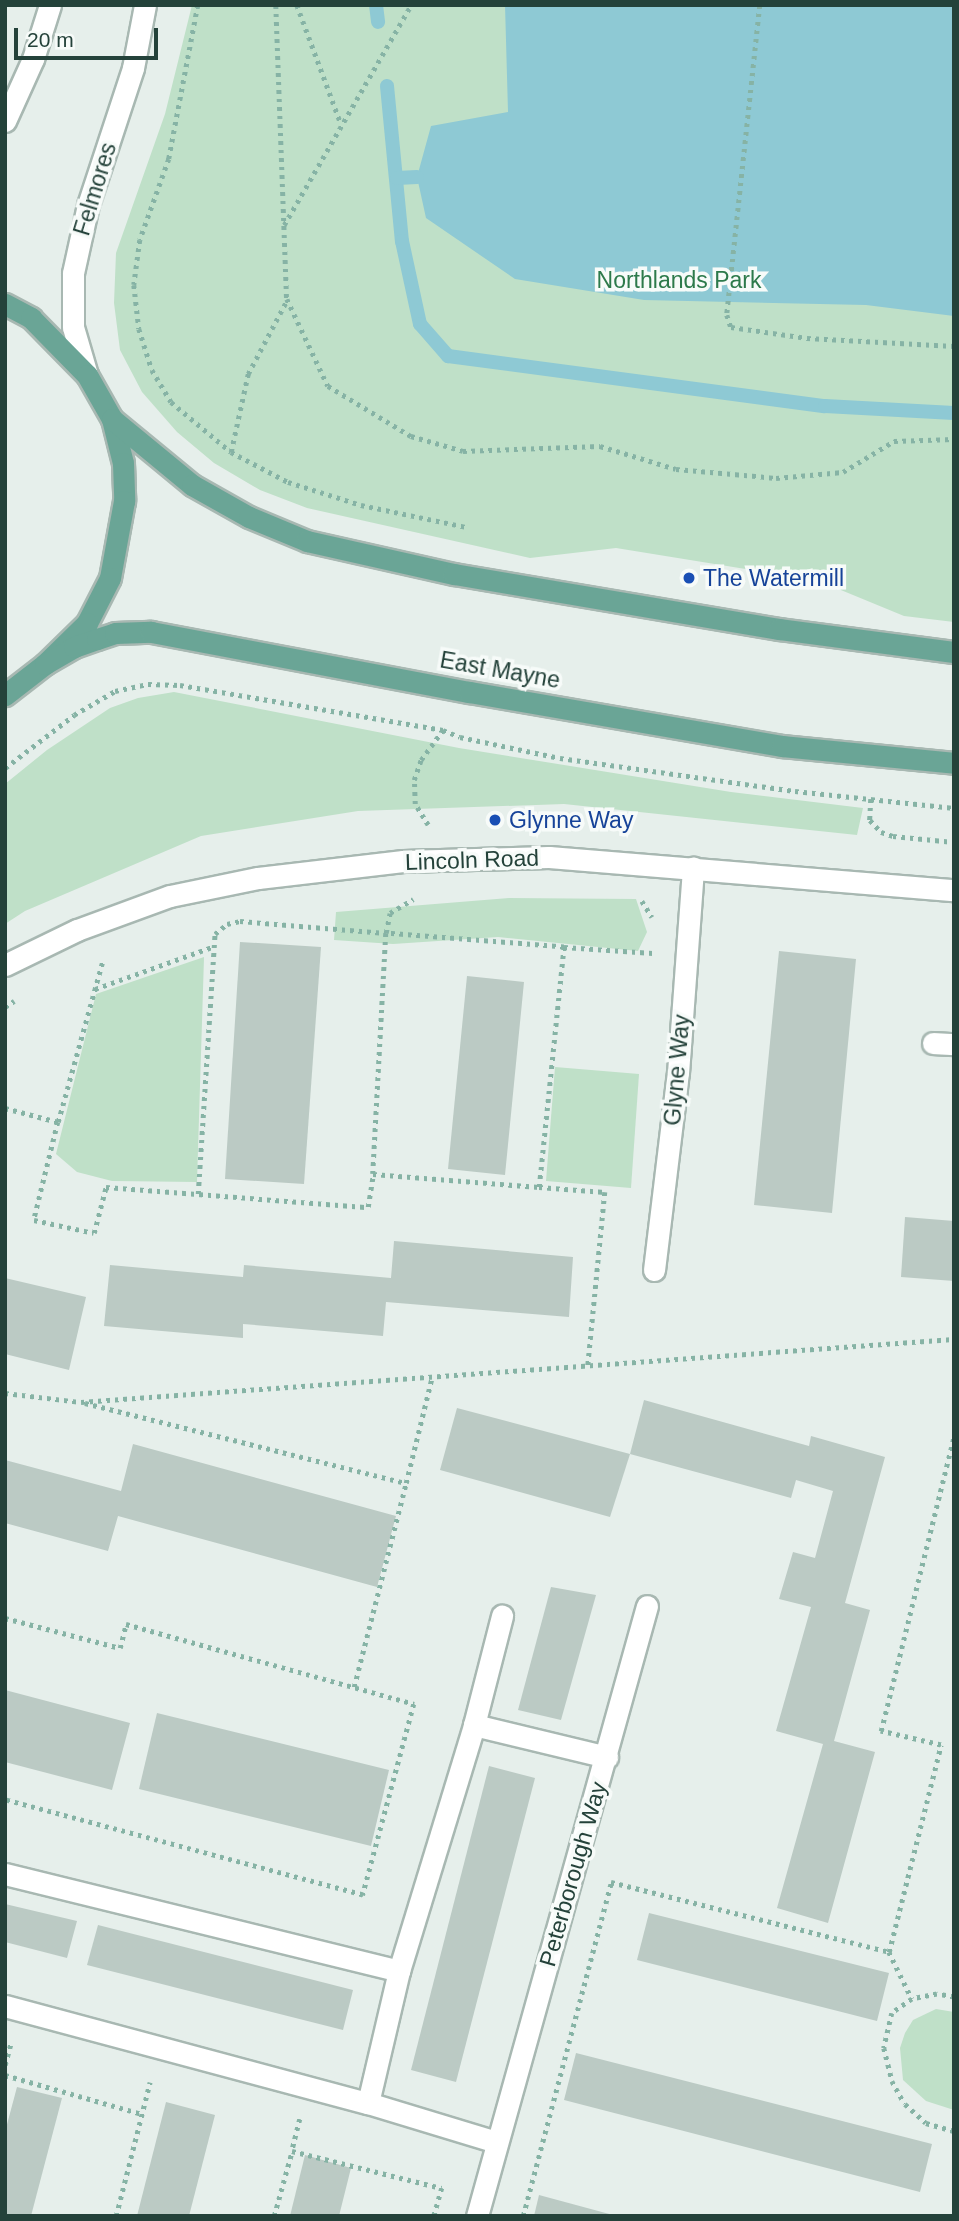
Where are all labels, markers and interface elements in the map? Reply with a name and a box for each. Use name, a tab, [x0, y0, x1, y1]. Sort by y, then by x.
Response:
scale bar	[18, 14, 161, 58]
text: 20 m	[27, 28, 74, 51]
street label: Felmores	[68, 139, 122, 239]
park label: Northlands Park	[597, 266, 761, 294]
place label: The Watermill	[703, 564, 844, 592]
marker: The Watermill	[681, 570, 697, 586]
street label: East Mayne	[438, 646, 562, 694]
place label: Glynne Way	[509, 806, 633, 834]
marker: Glynne Way	[487, 812, 503, 828]
street label: Lincoln Road	[404, 844, 540, 876]
street label: Glyne Way	[658, 1013, 696, 1127]
street label: Peterborough Way	[533, 1778, 613, 1970]

